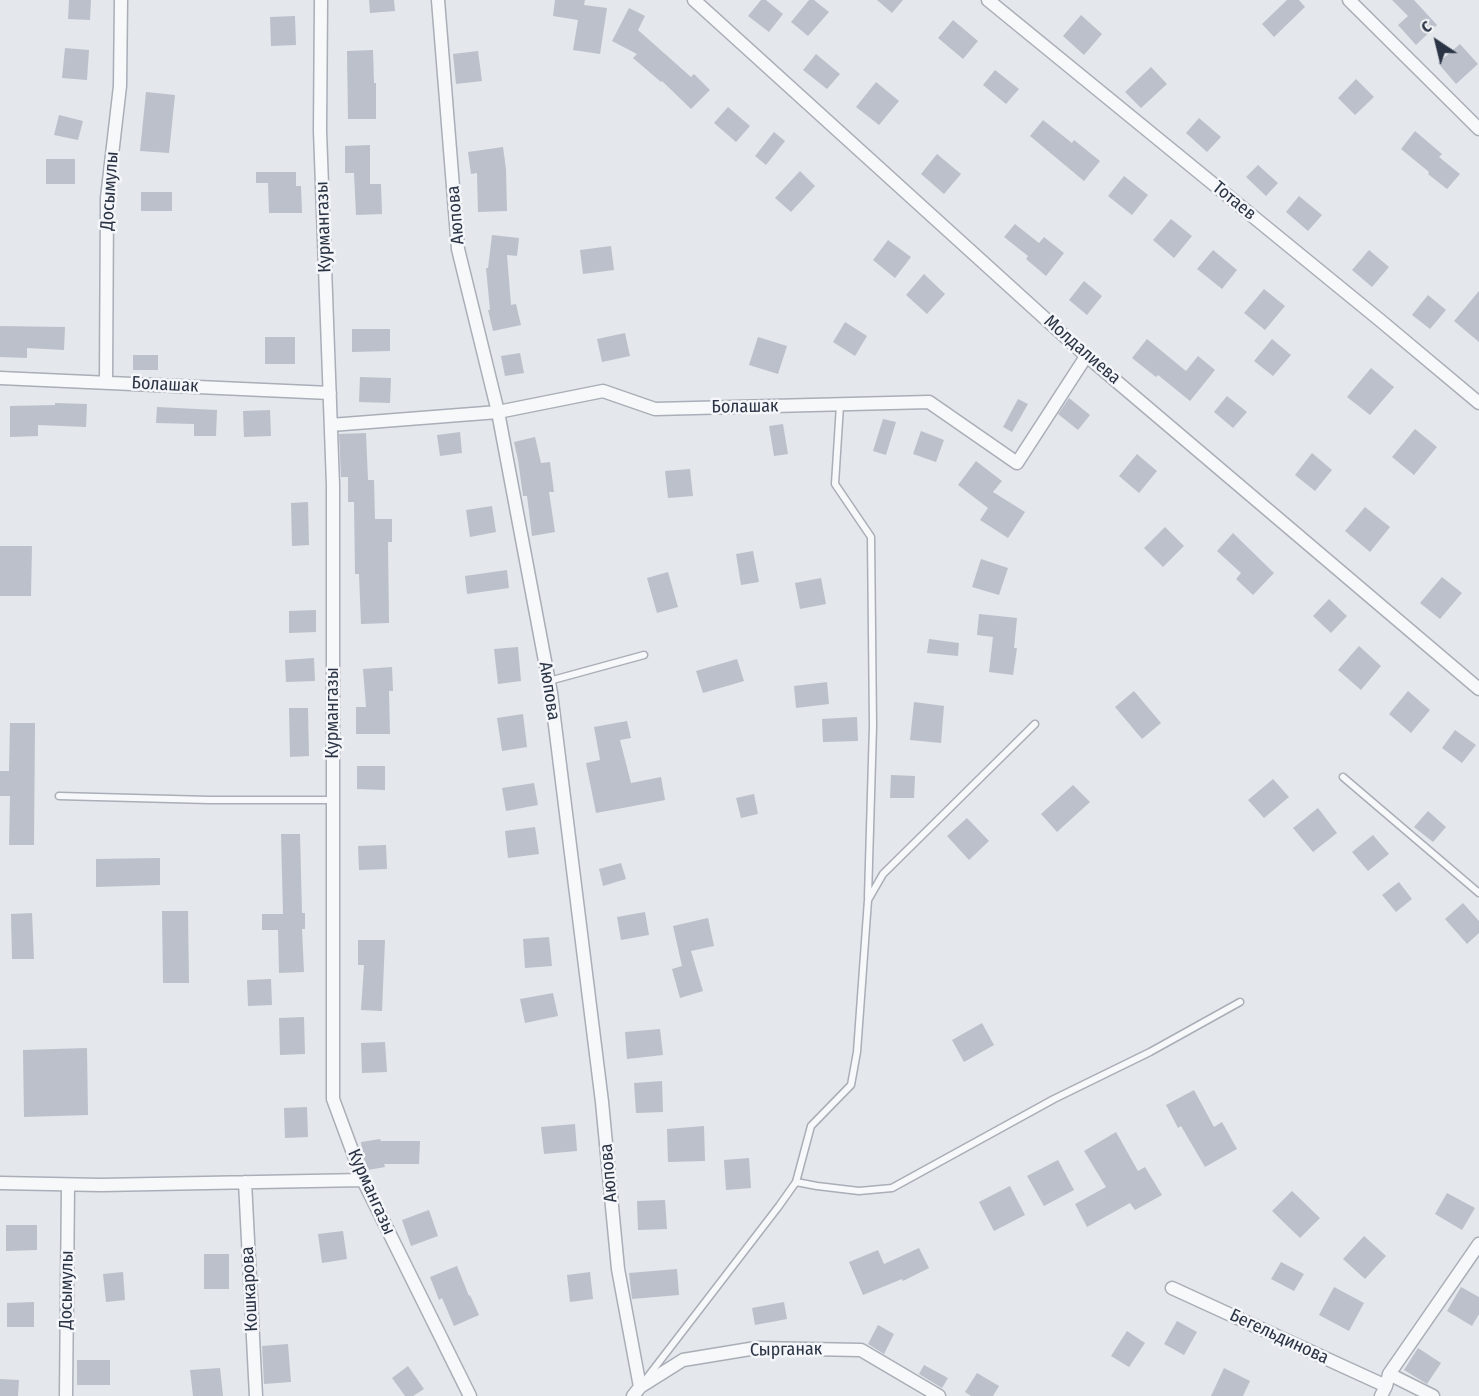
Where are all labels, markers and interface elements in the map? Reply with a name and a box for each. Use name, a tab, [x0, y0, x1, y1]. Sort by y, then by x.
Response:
north arrow	[1407, 12, 1467, 72]
text: С	[1417, 17, 1435, 37]
street label: Досымулы	[96, 151, 124, 231]
street label: Тотаев	[1208, 177, 1260, 225]
street label: Курмангазы	[312, 181, 336, 273]
street label: Аюпова	[443, 185, 469, 245]
street label: Молдалиева	[1039, 311, 1125, 389]
street label: Болашак	[131, 372, 199, 398]
street label: Болашак	[711, 396, 779, 418]
street label: Аюпова	[534, 660, 564, 722]
street label: Курмангазы	[322, 667, 344, 759]
street label: Аюпова	[596, 1143, 622, 1203]
street label: Курмангазы	[343, 1146, 399, 1238]
street label: Кошкарова	[237, 1246, 263, 1332]
street label: Досымулы	[56, 1250, 78, 1330]
street label: Бегельдинова	[1226, 1305, 1332, 1369]
street label: Сырганак	[750, 1339, 822, 1361]

